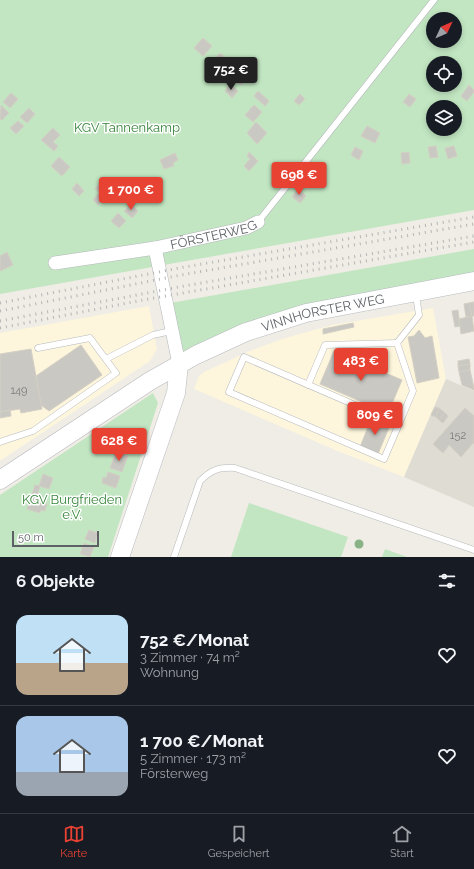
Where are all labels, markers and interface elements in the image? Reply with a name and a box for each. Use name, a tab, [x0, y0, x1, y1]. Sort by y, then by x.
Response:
north arrow	[426, 12, 462, 48]
map controls	[426, 12, 462, 136]
button: locate	[426, 56, 462, 92]
pin: 752 €	[203, 57, 259, 91]
text: 752 €	[213, 62, 249, 77]
button: layers	[426, 100, 462, 136]
park label: KGV Tannenkamp	[74, 120, 180, 135]
pin: 698 €	[271, 162, 327, 196]
text: 698 €	[281, 167, 317, 182]
pin: 1 700 €	[94, 177, 168, 211]
text: 1 700 €	[108, 182, 154, 197]
street label: FÖRSTERWEG	[169, 216, 259, 252]
street label: VINNHORSTER WEG	[259, 291, 385, 334]
pin: 483 €	[333, 348, 389, 382]
text: 483 €	[343, 353, 379, 368]
house number: 149	[10, 384, 28, 397]
pin: 809 €	[347, 402, 403, 436]
text: 809 €	[357, 407, 394, 422]
pin: 628 €	[91, 428, 147, 462]
house number: 152	[450, 429, 466, 442]
text: 628 €	[101, 433, 137, 448]
park label: KGV Burgfrieden e.V.	[22, 492, 122, 522]
scale bar	[12, 529, 99, 548]
text: 50 m	[18, 531, 44, 544]
icon: filters	[436, 570, 458, 592]
text: 6 Objekte	[16, 571, 95, 591]
text: 752 €/Monat	[140, 630, 249, 650]
icon: home	[48, 631, 96, 679]
icon: heart	[436, 644, 458, 666]
text: 3 Zimmer · 74 m²	[140, 650, 240, 665]
text: Wohnung	[140, 665, 199, 680]
text: 1 700 €/Monat	[140, 731, 264, 751]
icon: home	[48, 732, 96, 780]
icon: heart	[436, 745, 458, 767]
text: 5 Zimmer · 173 m²	[140, 751, 246, 766]
text: Försterweg	[140, 766, 208, 781]
tab: Karte	[60, 823, 87, 860]
tab: Gespeichert	[208, 823, 269, 860]
tab: Start	[390, 823, 414, 860]

